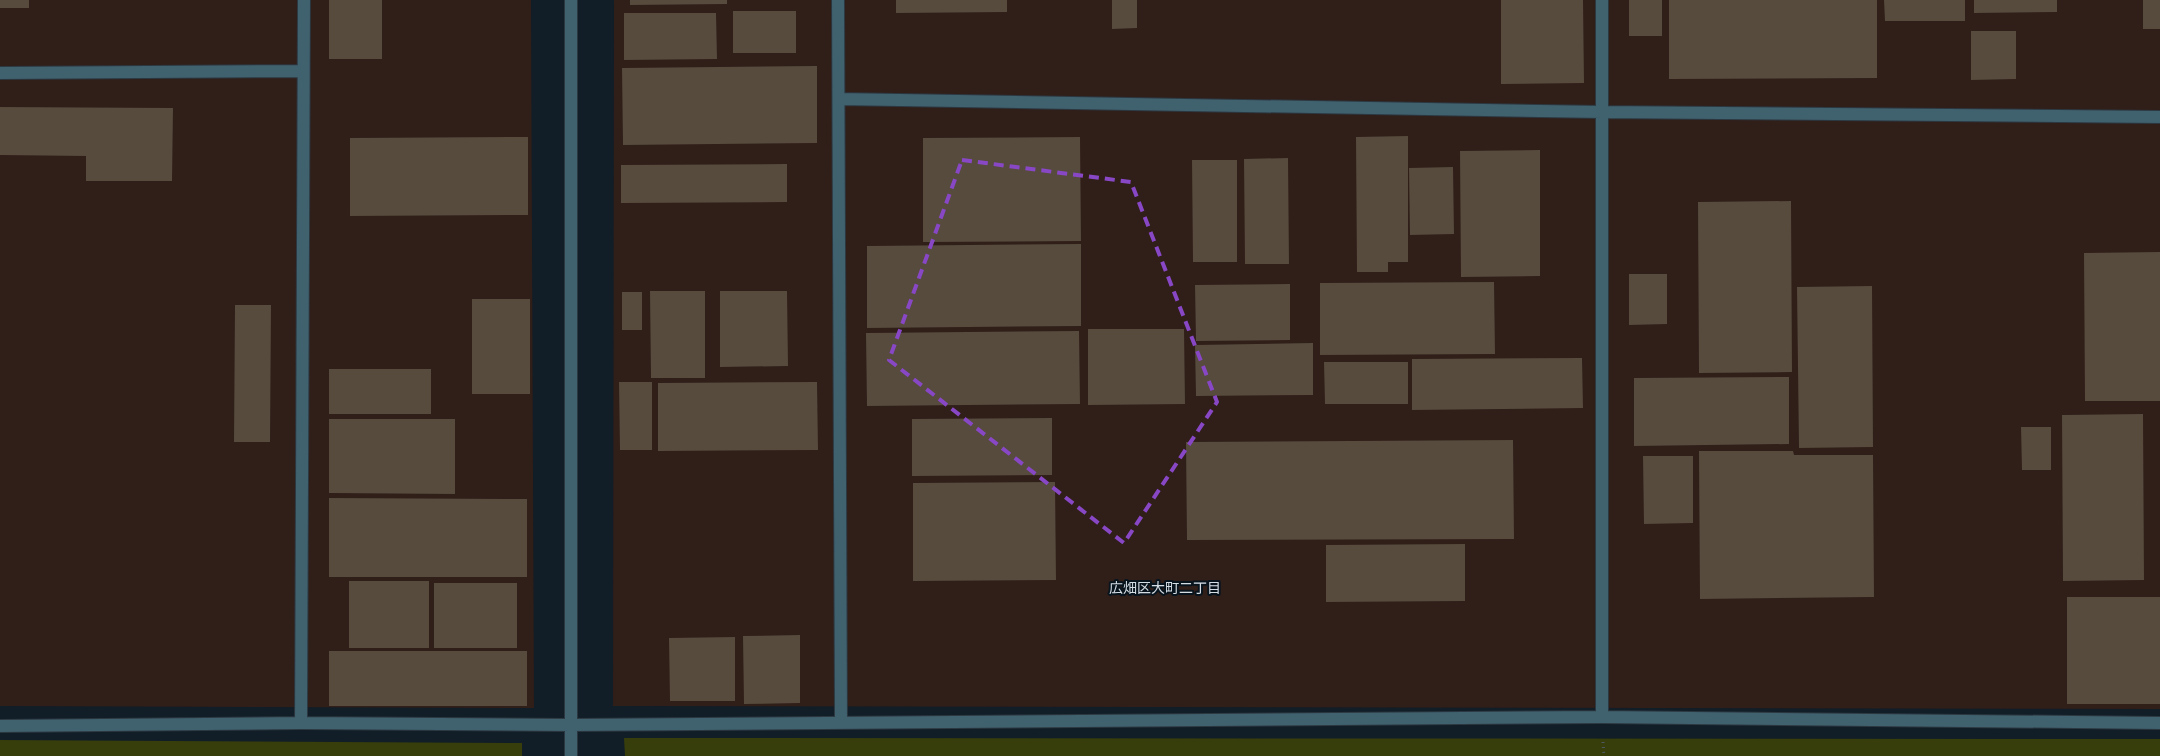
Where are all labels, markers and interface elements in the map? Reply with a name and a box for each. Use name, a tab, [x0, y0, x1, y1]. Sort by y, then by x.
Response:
district label: 広畑区大町二丁目	[1109, 579, 1221, 597]

